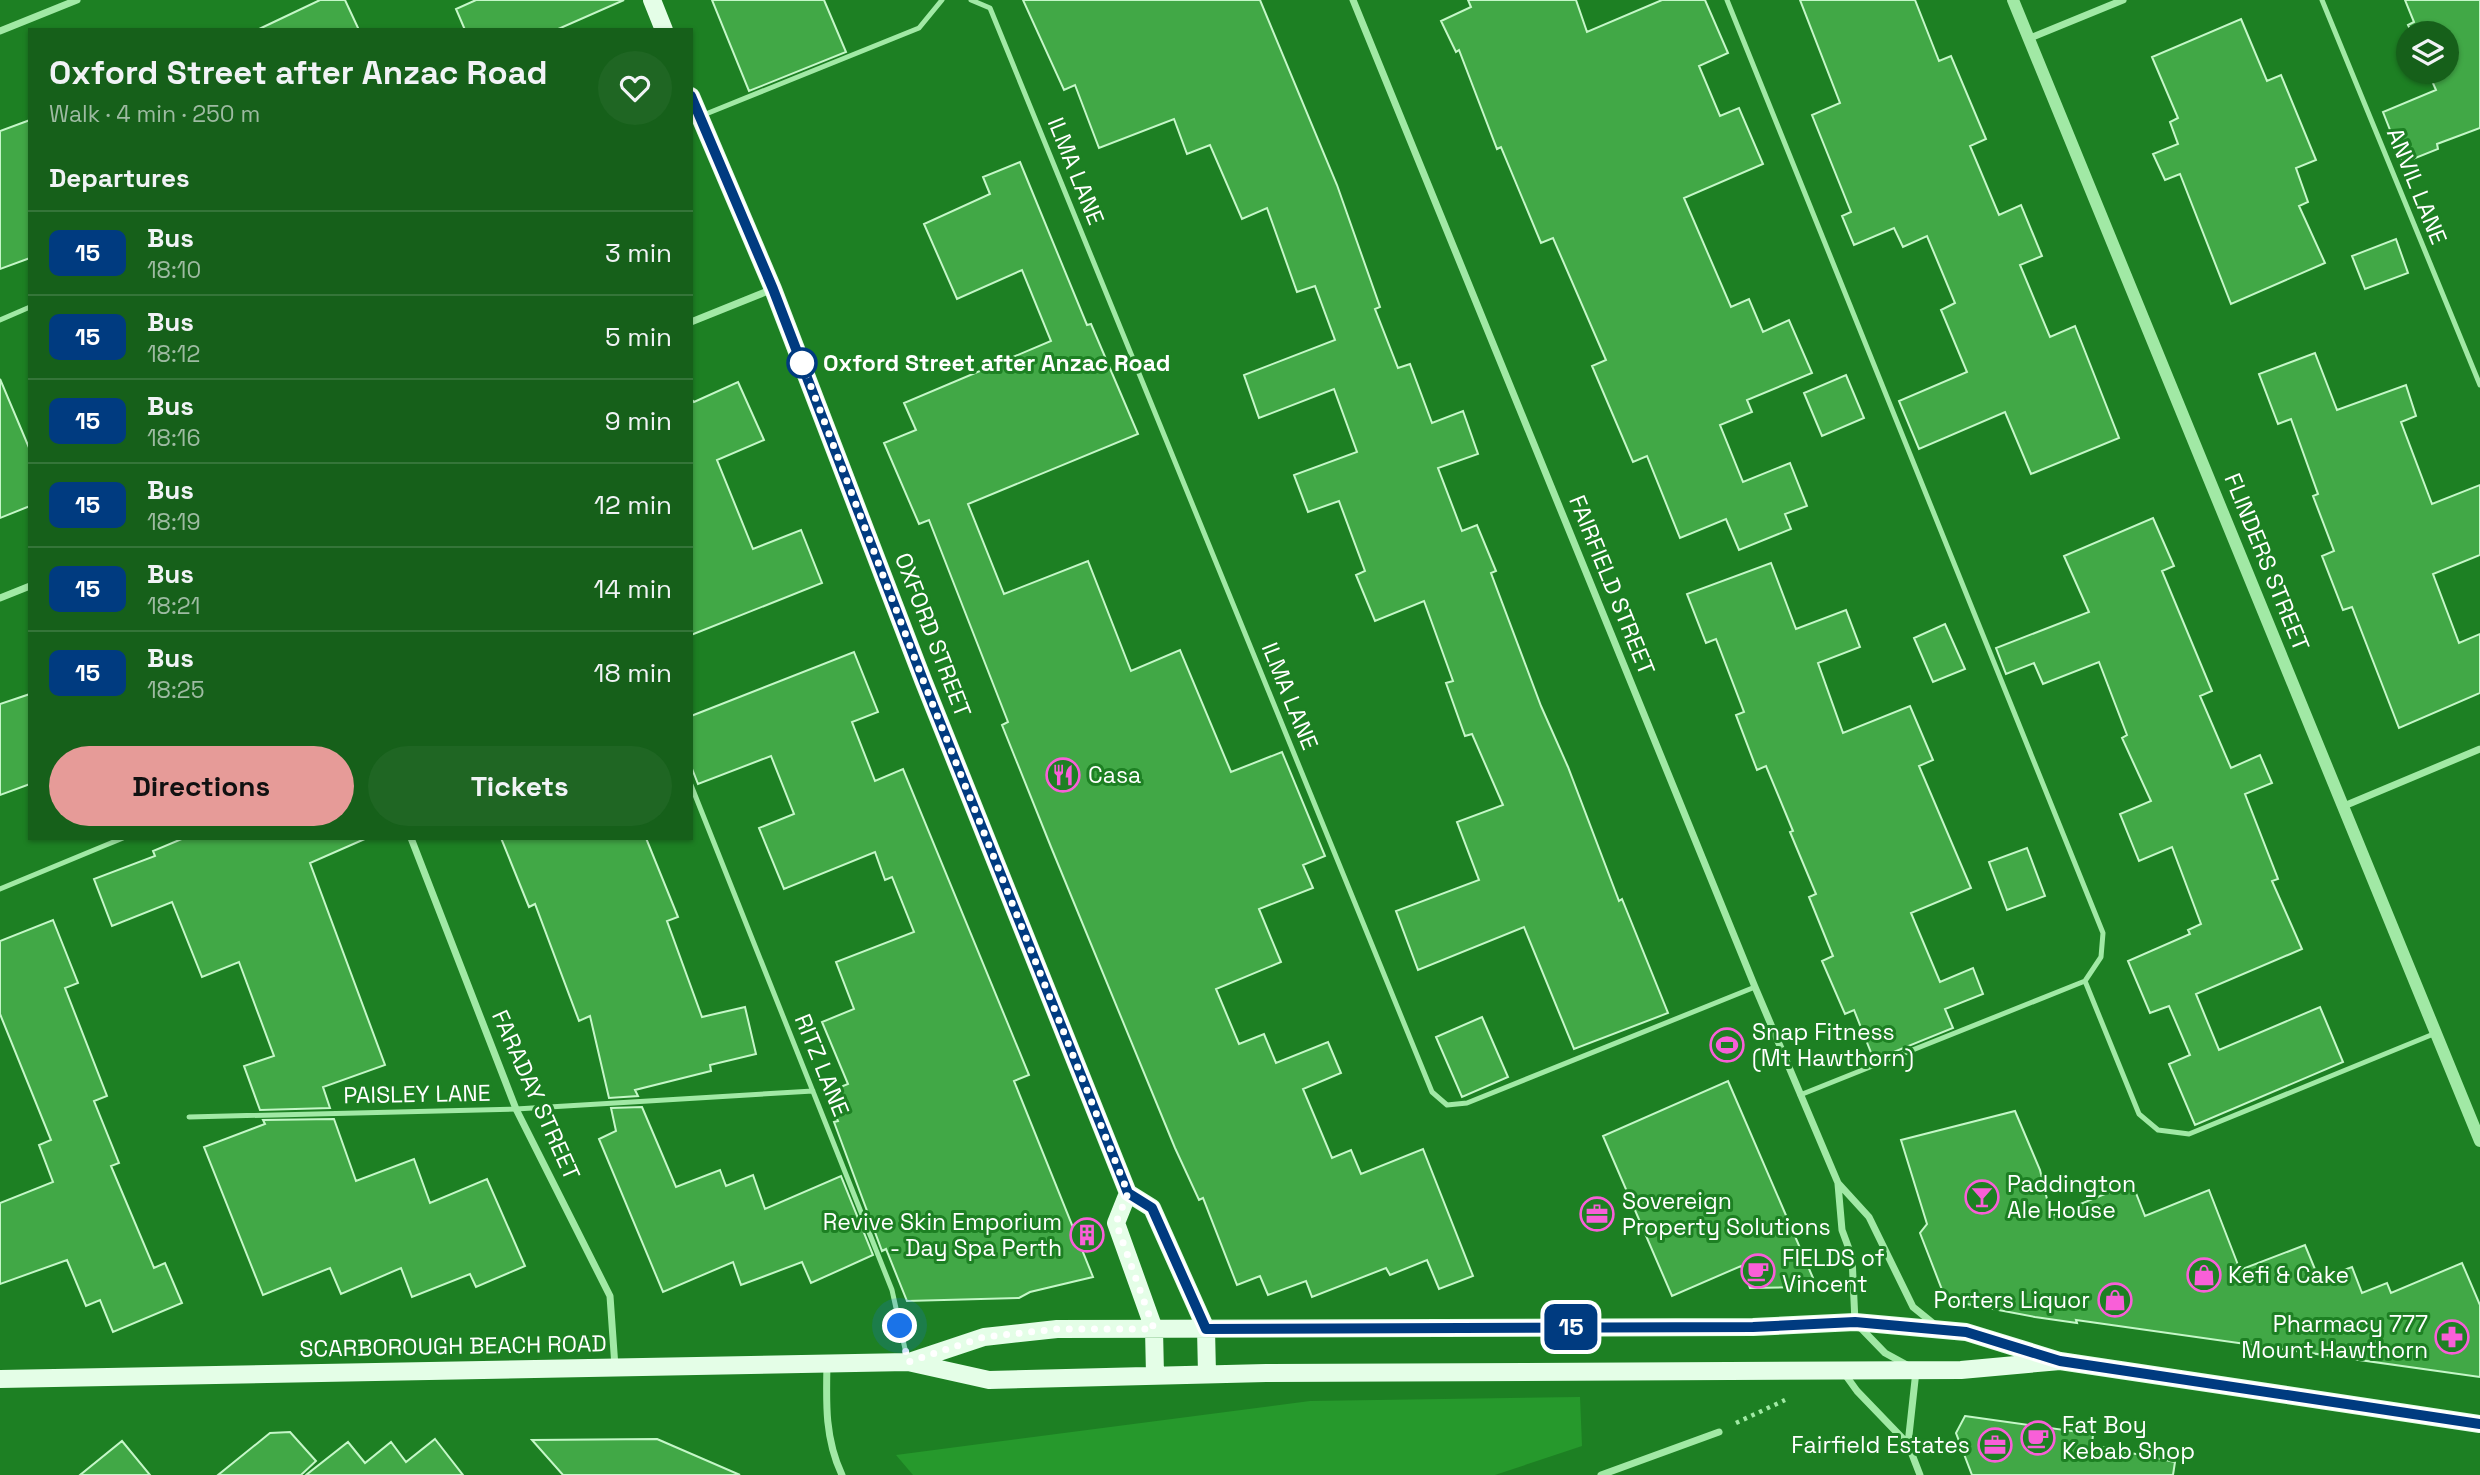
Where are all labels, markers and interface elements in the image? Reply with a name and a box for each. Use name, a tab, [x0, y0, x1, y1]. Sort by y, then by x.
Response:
map controls	[2396, 21, 2459, 84]
button: layers	[2396, 21, 2459, 84]
button: heart	[598, 51, 672, 125]
text: Oxford Street after Anzac Road	[49, 52, 547, 94]
text: Walk · 4 min · 250 m	[49, 99, 260, 129]
street label: ILMA LANE	[1041, 113, 1111, 229]
street label: ANVIL LANE	[2380, 123, 2454, 249]
text: Departures	[49, 161, 190, 195]
text: Bus	[147, 221, 194, 255]
text: 3 min	[605, 236, 672, 270]
text: 15	[75, 237, 100, 268]
text: 18:10	[147, 255, 201, 285]
text: Bus	[147, 305, 194, 339]
text: 5 min	[605, 320, 672, 354]
text: 15	[75, 321, 100, 352]
text: 18:12	[147, 339, 200, 369]
marker: Oxford Street after Anzac Road	[787, 348, 817, 378]
place label: Oxford Street after Anzac Road	[823, 348, 1170, 378]
text: Bus	[147, 389, 194, 423]
text: 9 min	[605, 404, 672, 438]
text: 15	[75, 405, 100, 436]
text: 18:16	[147, 423, 200, 453]
street label: FLINDERS STREET	[2218, 469, 2316, 655]
text: Bus	[147, 473, 194, 507]
text: 12 min	[594, 488, 672, 522]
text: 15	[75, 489, 100, 520]
street label: FAIRFIELD STREET	[1562, 491, 1662, 679]
text: 18:19	[147, 507, 200, 537]
street label: OXFORD STREET	[888, 549, 978, 721]
text: Bus	[147, 557, 194, 591]
text: 14 min	[594, 572, 672, 606]
text: 15	[75, 573, 100, 604]
text: 18:21	[147, 591, 200, 621]
street label: ILMA LANE	[1255, 638, 1325, 754]
text: Bus	[147, 641, 194, 675]
text: 18 min	[594, 656, 672, 690]
text: 15	[75, 657, 100, 688]
text: 18:25	[147, 675, 204, 705]
button: Directions	[49, 746, 354, 826]
button: Tickets	[368, 746, 672, 826]
restaurant icon: Casa	[1044, 756, 1082, 794]
place label: Casa	[1088, 760, 1141, 790]
street label: FARADAY STREET	[485, 1005, 587, 1185]
street label: RITZ LANE	[788, 1009, 856, 1121]
place label: Snap Fitness (Mt Hawthorn)	[1752, 1017, 1914, 1073]
sports icon: Snap Fitness (Mt Hawthorn)	[1708, 1026, 1746, 1064]
street label: PAISLEY LANE	[343, 1078, 491, 1110]
place label: Paddington Ale House	[2007, 1169, 2136, 1225]
bar icon: Paddington Ale House	[1963, 1178, 2001, 1216]
place label: Sovereign Property Solutions	[1622, 1186, 1831, 1242]
office icon: Sovereign Property Solutions	[1578, 1195, 1616, 1233]
place label: Revive Skin Emporium - Day Spa Perth	[823, 1207, 1062, 1263]
building icon: Revive Skin Emporium - Day Spa Perth	[1068, 1216, 1106, 1254]
place label: FIELDS of Vincent	[1782, 1243, 1885, 1299]
cafe icon: FIELDS of Vincent	[1739, 1252, 1777, 1290]
shop icon: Kefi & Cake	[2185, 1256, 2223, 1294]
place label: Kefi & Cake	[2228, 1260, 2349, 1290]
shop icon: Porters Liquor	[2096, 1281, 2134, 1319]
place label: Porters Liquor	[1933, 1285, 2090, 1315]
line badge: 15	[1540, 1304, 1602, 1350]
your location	[882, 1308, 917, 1343]
place label: Pharmacy 777 Mount Hawthorn	[2241, 1309, 2428, 1365]
text: 15	[1558, 1311, 1584, 1342]
pharmacy icon: Pharmacy 777 Mount Hawthorn	[2433, 1318, 2471, 1356]
street label: SCARBOROUGH BEACH ROAD	[299, 1328, 607, 1364]
place label: Fat Boy Kebab Shop	[2062, 1410, 2195, 1466]
cafe icon: Fat Boy Kebab Shop	[2019, 1419, 2057, 1457]
office icon: Fairfield Estates	[1976, 1426, 2014, 1464]
place label: Fairfield Estates	[1791, 1430, 1970, 1460]

